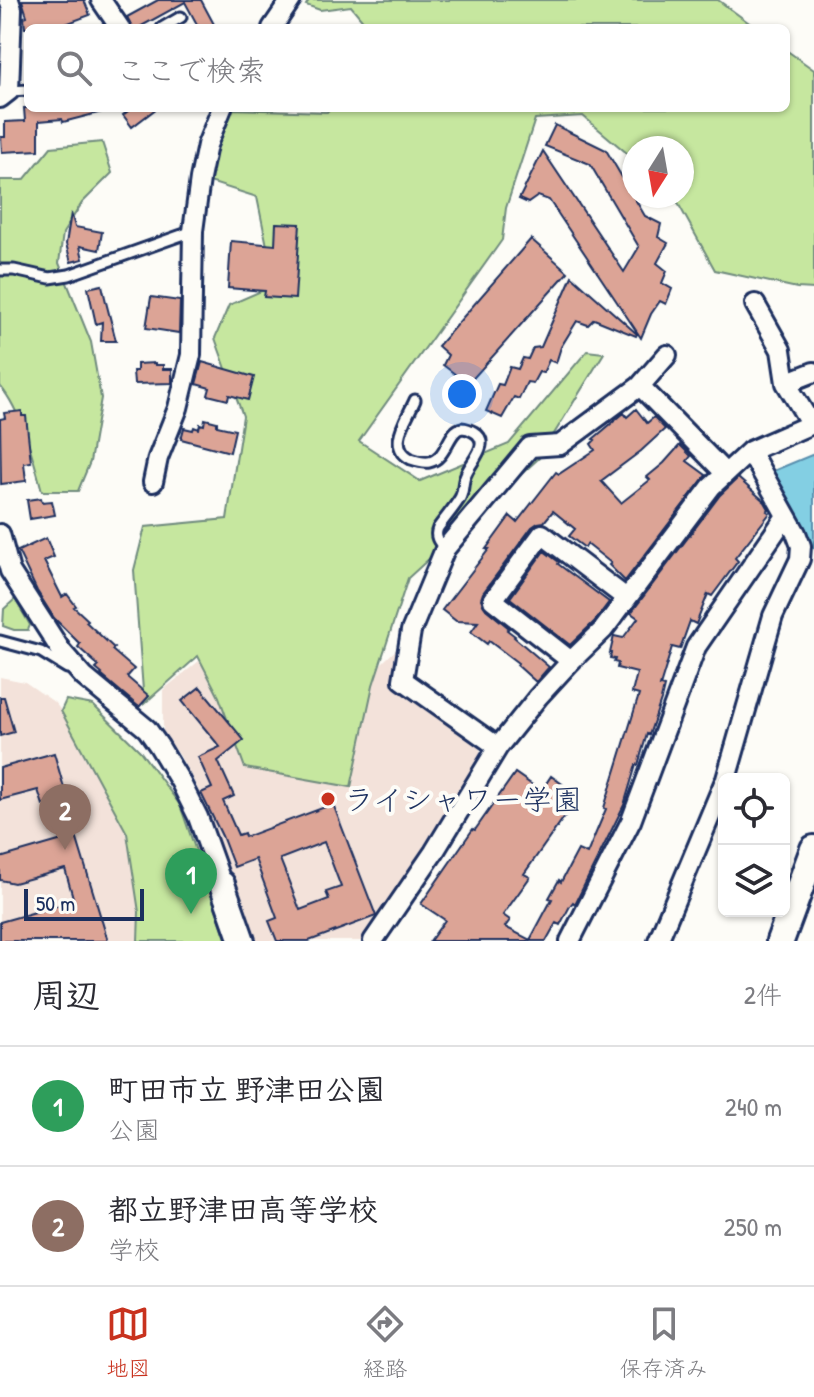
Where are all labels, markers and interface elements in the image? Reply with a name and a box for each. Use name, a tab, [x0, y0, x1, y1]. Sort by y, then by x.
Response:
search box	[24, 24, 790, 112]
icon: search	[52, 46, 96, 90]
text: ここで検索	[116, 50, 266, 90]
north arrow	[622, 136, 694, 208]
your location	[442, 374, 482, 414]
map controls	[718, 773, 790, 917]
button: locate	[718, 773, 790, 845]
place label: ライシャワー学園	[344, 779, 582, 819]
pin: 2	[39, 784, 91, 850]
marker: ライシャワー学園	[319, 790, 337, 808]
button: layers	[718, 845, 790, 917]
pin: 1	[165, 848, 217, 914]
scale bar	[24, 885, 144, 921]
text: 50 m	[36, 888, 75, 918]
text: 周辺	[32, 972, 100, 1018]
text: 2件	[744, 977, 782, 1012]
text: 町田市立 野津田公園	[108, 1069, 385, 1109]
text: 1	[53, 1089, 63, 1124]
text: 240 m	[725, 1089, 782, 1124]
text: 公園	[108, 1112, 160, 1147]
text: 都立野津田高等学校	[108, 1189, 378, 1229]
text: 2	[52, 1209, 64, 1244]
text: 250 m	[724, 1209, 782, 1244]
text: 学校	[108, 1232, 160, 1267]
tab: 地図	[106, 1302, 150, 1383]
tab: 経路	[363, 1302, 407, 1383]
tab: 保存済み	[620, 1302, 708, 1383]

